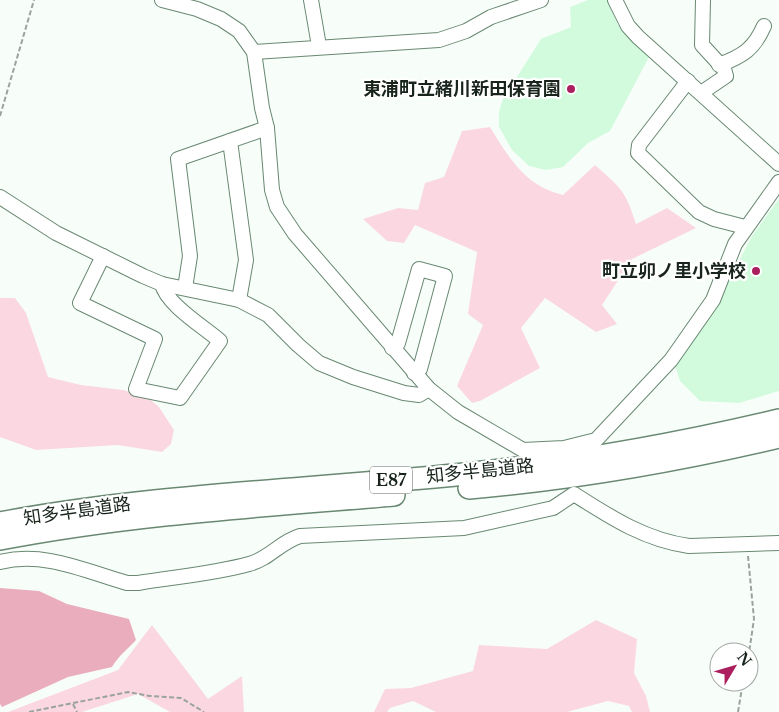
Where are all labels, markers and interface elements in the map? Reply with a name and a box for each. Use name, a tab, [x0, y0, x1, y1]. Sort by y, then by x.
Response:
place label: 東浦町立緒川新田保育園	[363, 78, 561, 100]
marker: 東浦町立緒川新田保育園	[565, 83, 577, 95]
place label: 町立卯ノ里小学校	[602, 260, 746, 282]
marker: 町立卯ノ里小学校	[750, 265, 762, 277]
street label: 知多半島道路	[425, 454, 535, 488]
road number: E87	[370, 466, 412, 494]
street label: 知多半島道路	[22, 493, 132, 529]
north arrow	[709, 642, 759, 692]
text: N	[733, 648, 755, 670]

